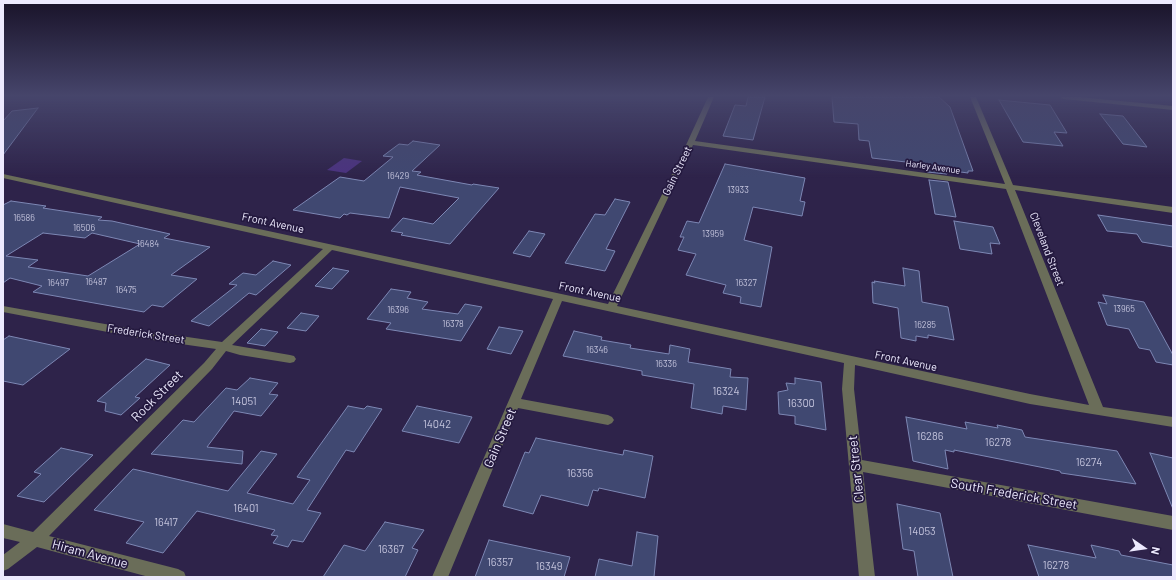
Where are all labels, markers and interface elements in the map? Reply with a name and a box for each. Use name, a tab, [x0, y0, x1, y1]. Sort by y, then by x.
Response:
street label: Gain Street	[659, 144, 695, 198]
street label: Harley Avenue	[905, 158, 961, 176]
house number: 16429	[387, 171, 409, 181]
house number: 13933	[727, 185, 749, 195]
street label: Front Avenue	[241, 210, 305, 236]
street label: Cleveland Street	[1027, 210, 1067, 288]
house number: 16586	[13, 213, 35, 223]
house number: 16506	[73, 223, 95, 233]
house number: 13959	[702, 229, 724, 239]
house number: 16484	[137, 239, 159, 249]
house number: 16487	[85, 277, 107, 287]
house number: 16497	[47, 278, 69, 288]
house number: 16327	[735, 278, 757, 288]
street label: Front Avenue	[558, 279, 622, 305]
house number: 16475	[115, 285, 137, 295]
house number: 13965	[1113, 304, 1135, 314]
house number: 16396	[387, 305, 409, 315]
house number: 16378	[442, 319, 464, 329]
house number: 16285	[914, 320, 936, 330]
street label: Frederick Street	[106, 321, 186, 347]
house number: 16346	[586, 345, 608, 355]
street label: Front Avenue	[874, 348, 938, 374]
house number: 16336	[655, 359, 677, 369]
street label: Rock Street	[128, 367, 186, 425]
house number: 16324	[712, 384, 740, 398]
house number: 14051	[231, 394, 257, 408]
house number: 16300	[787, 396, 815, 410]
street label: Gain Street	[481, 406, 519, 470]
house number: 14042	[423, 417, 451, 431]
house number: 16286	[917, 429, 943, 443]
street label: Clear Street	[845, 435, 867, 503]
house number: 16278	[985, 435, 1011, 449]
house number: 16274	[1076, 455, 1102, 469]
house number: 16356	[567, 466, 593, 480]
street label: South Frederick Street	[949, 475, 1079, 513]
house number: 16401	[233, 501, 259, 515]
house number: 16417	[154, 515, 178, 529]
house number: 14053	[908, 524, 936, 538]
north arrow	[1124, 528, 1164, 568]
street label: Hiram Avenue	[50, 536, 130, 572]
house number: 16367	[378, 542, 404, 556]
text: N	[1149, 546, 1163, 556]
house number: 16357	[487, 555, 513, 569]
house number: 16278	[1043, 558, 1069, 572]
house number: 16349	[536, 559, 562, 573]

